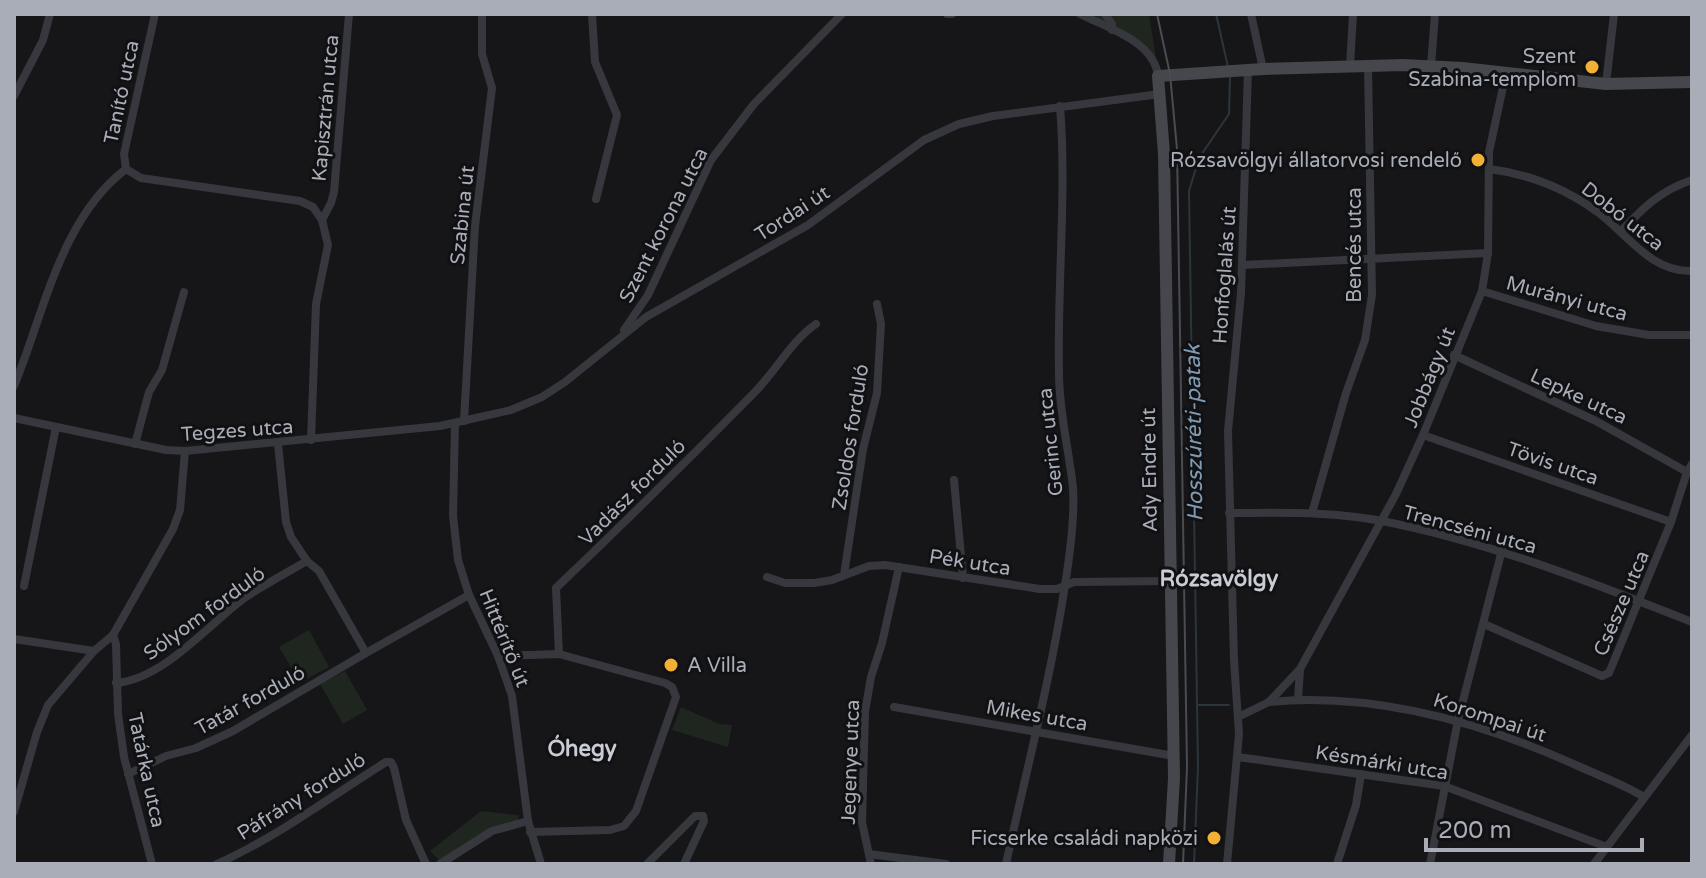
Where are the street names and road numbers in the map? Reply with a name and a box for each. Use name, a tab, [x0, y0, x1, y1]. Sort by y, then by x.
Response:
street label: Kapisztrán utca	[308, 34, 344, 183]
street label: Tanító utca	[99, 38, 145, 146]
street label: Szent korona utca	[614, 144, 713, 307]
street label: Szabina út	[446, 164, 480, 266]
street label: Dobó utca	[1576, 177, 1669, 257]
street label: Tordai út	[751, 181, 835, 247]
street label: Bencés utca	[1343, 187, 1367, 303]
street label: Honfoglalás út	[1208, 205, 1242, 345]
street label: Murányi utca	[1503, 271, 1630, 327]
street label: Jobbágy út	[1399, 323, 1461, 431]
street label: Zsoldos forduló	[828, 362, 874, 512]
street label: Lepke utca	[1526, 364, 1631, 430]
street label: Gerinc utca	[1033, 387, 1069, 497]
street label: Ady Endre út	[1137, 407, 1163, 532]
street label: Tegzes utca	[180, 415, 294, 447]
street label: Vadász forduló	[574, 434, 691, 551]
street label: Tövis utca	[1504, 437, 1601, 491]
street label: Trencséni utca	[1400, 501, 1539, 559]
street label: Pék utca	[927, 545, 1012, 581]
street label: Csésze utca	[1589, 547, 1655, 660]
street label: Sólyom forduló	[139, 562, 270, 666]
street label: Hittérítő út	[474, 586, 535, 691]
street label: Tatár forduló	[191, 661, 310, 741]
street label: Korompai út	[1430, 688, 1550, 748]
street label: Mikes utca	[984, 695, 1089, 737]
street label: Jegenye utca	[837, 699, 865, 825]
street label: Tatárka utca	[122, 711, 170, 830]
street label: Késmárki utca	[1314, 741, 1450, 785]
street label: Páfrány forduló	[233, 748, 370, 846]

